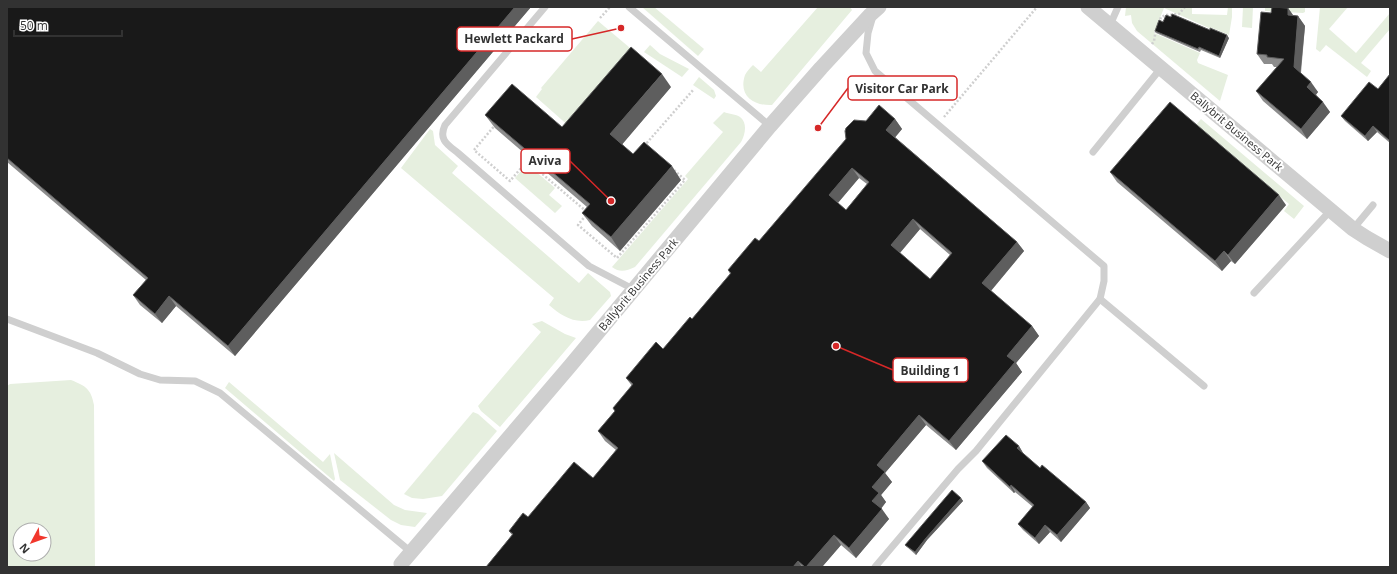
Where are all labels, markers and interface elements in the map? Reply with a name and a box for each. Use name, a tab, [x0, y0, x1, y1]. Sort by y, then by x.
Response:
scale bar	[14, 12, 122, 38]
text: 50 m	[20, 17, 48, 34]
callout: Hewlett Packard	[457, 27, 572, 51]
text: Hewlett Packard	[464, 30, 564, 47]
callout: Visitor Car Park	[848, 76, 957, 100]
text: Visitor Car Park	[855, 80, 949, 97]
street label: Ballybrit Business Park	[1188, 88, 1286, 174]
callout: Aviva	[521, 149, 570, 173]
text: Aviva	[529, 152, 561, 169]
street label: Ballybrit Business Park	[595, 235, 681, 333]
callout: Building 1	[893, 358, 968, 382]
text: Building 1	[900, 362, 960, 379]
north arrow	[12, 522, 52, 562]
text: N	[15, 541, 33, 557]

